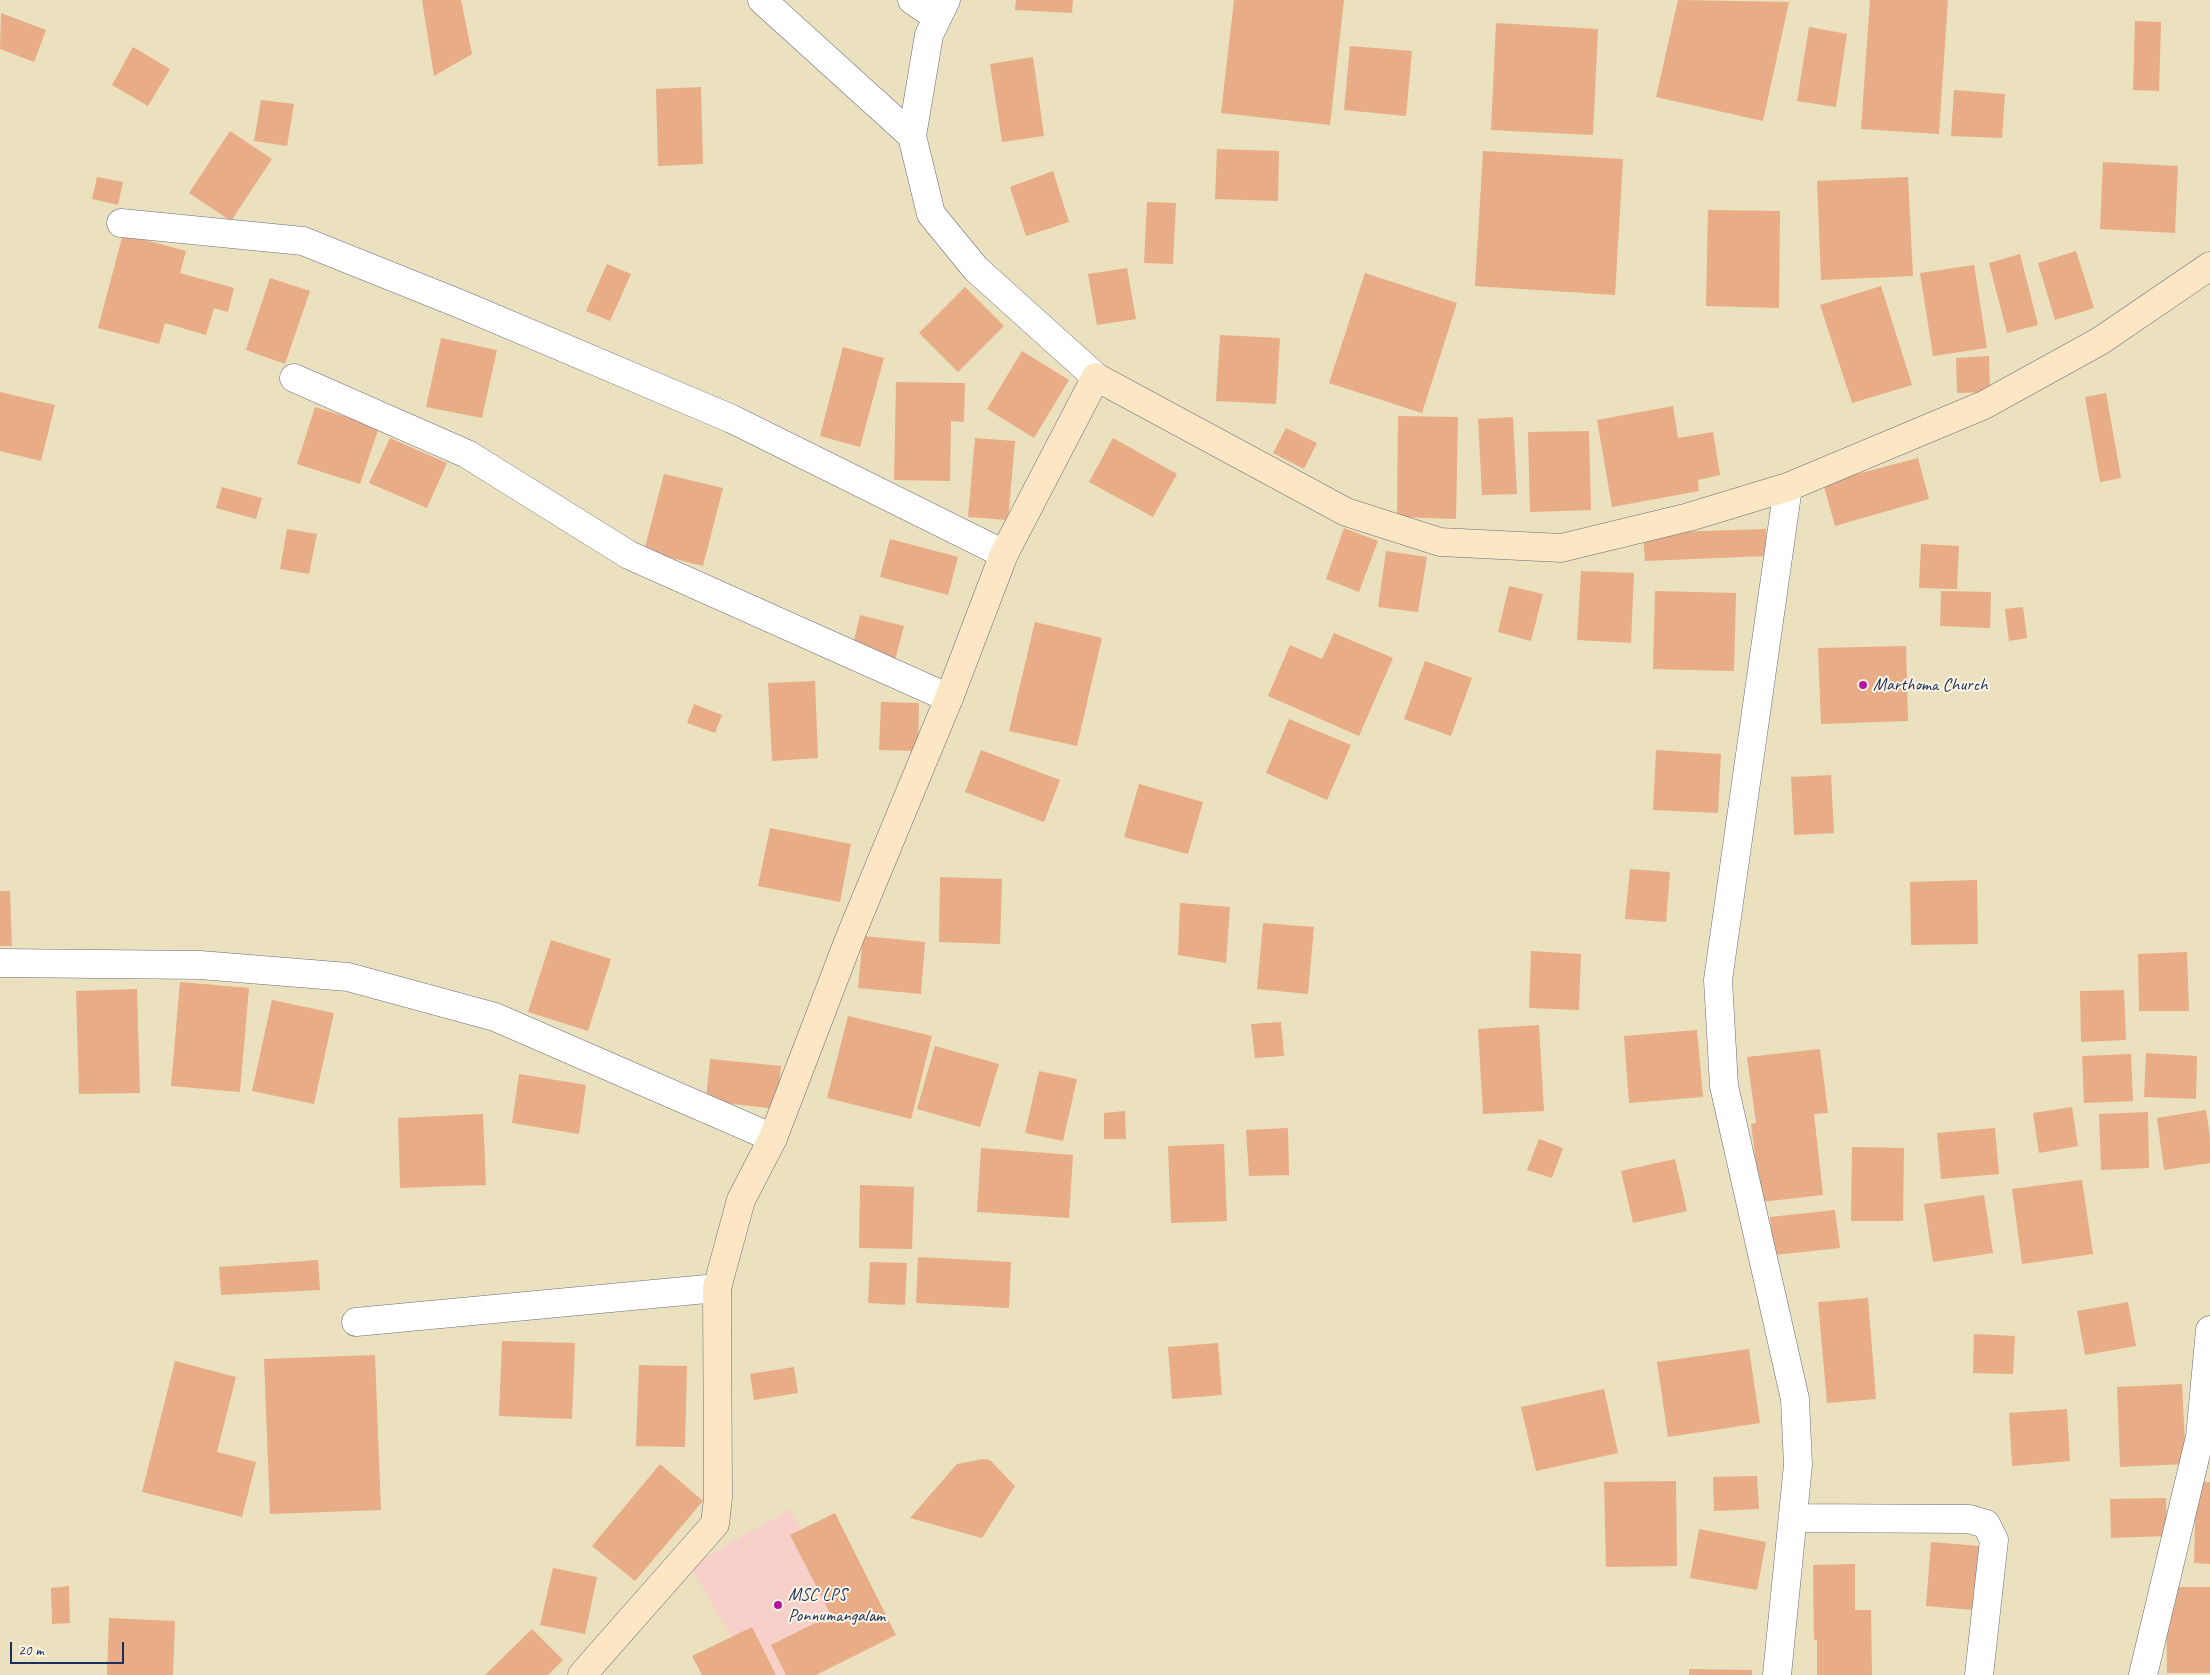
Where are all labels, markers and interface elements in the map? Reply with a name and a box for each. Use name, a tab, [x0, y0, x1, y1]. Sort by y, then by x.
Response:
place label: Marthoma Church	[1873, 674, 1988, 696]
marker: Marthoma Church	[1857, 679, 1869, 691]
place label: MSC LPS Ponnumangalam	[788, 1584, 885, 1626]
marker: MSC LPS Ponnumangalam	[772, 1599, 784, 1611]
scale bar	[12, 1632, 126, 1664]
text: 20 m	[18, 1641, 44, 1660]

